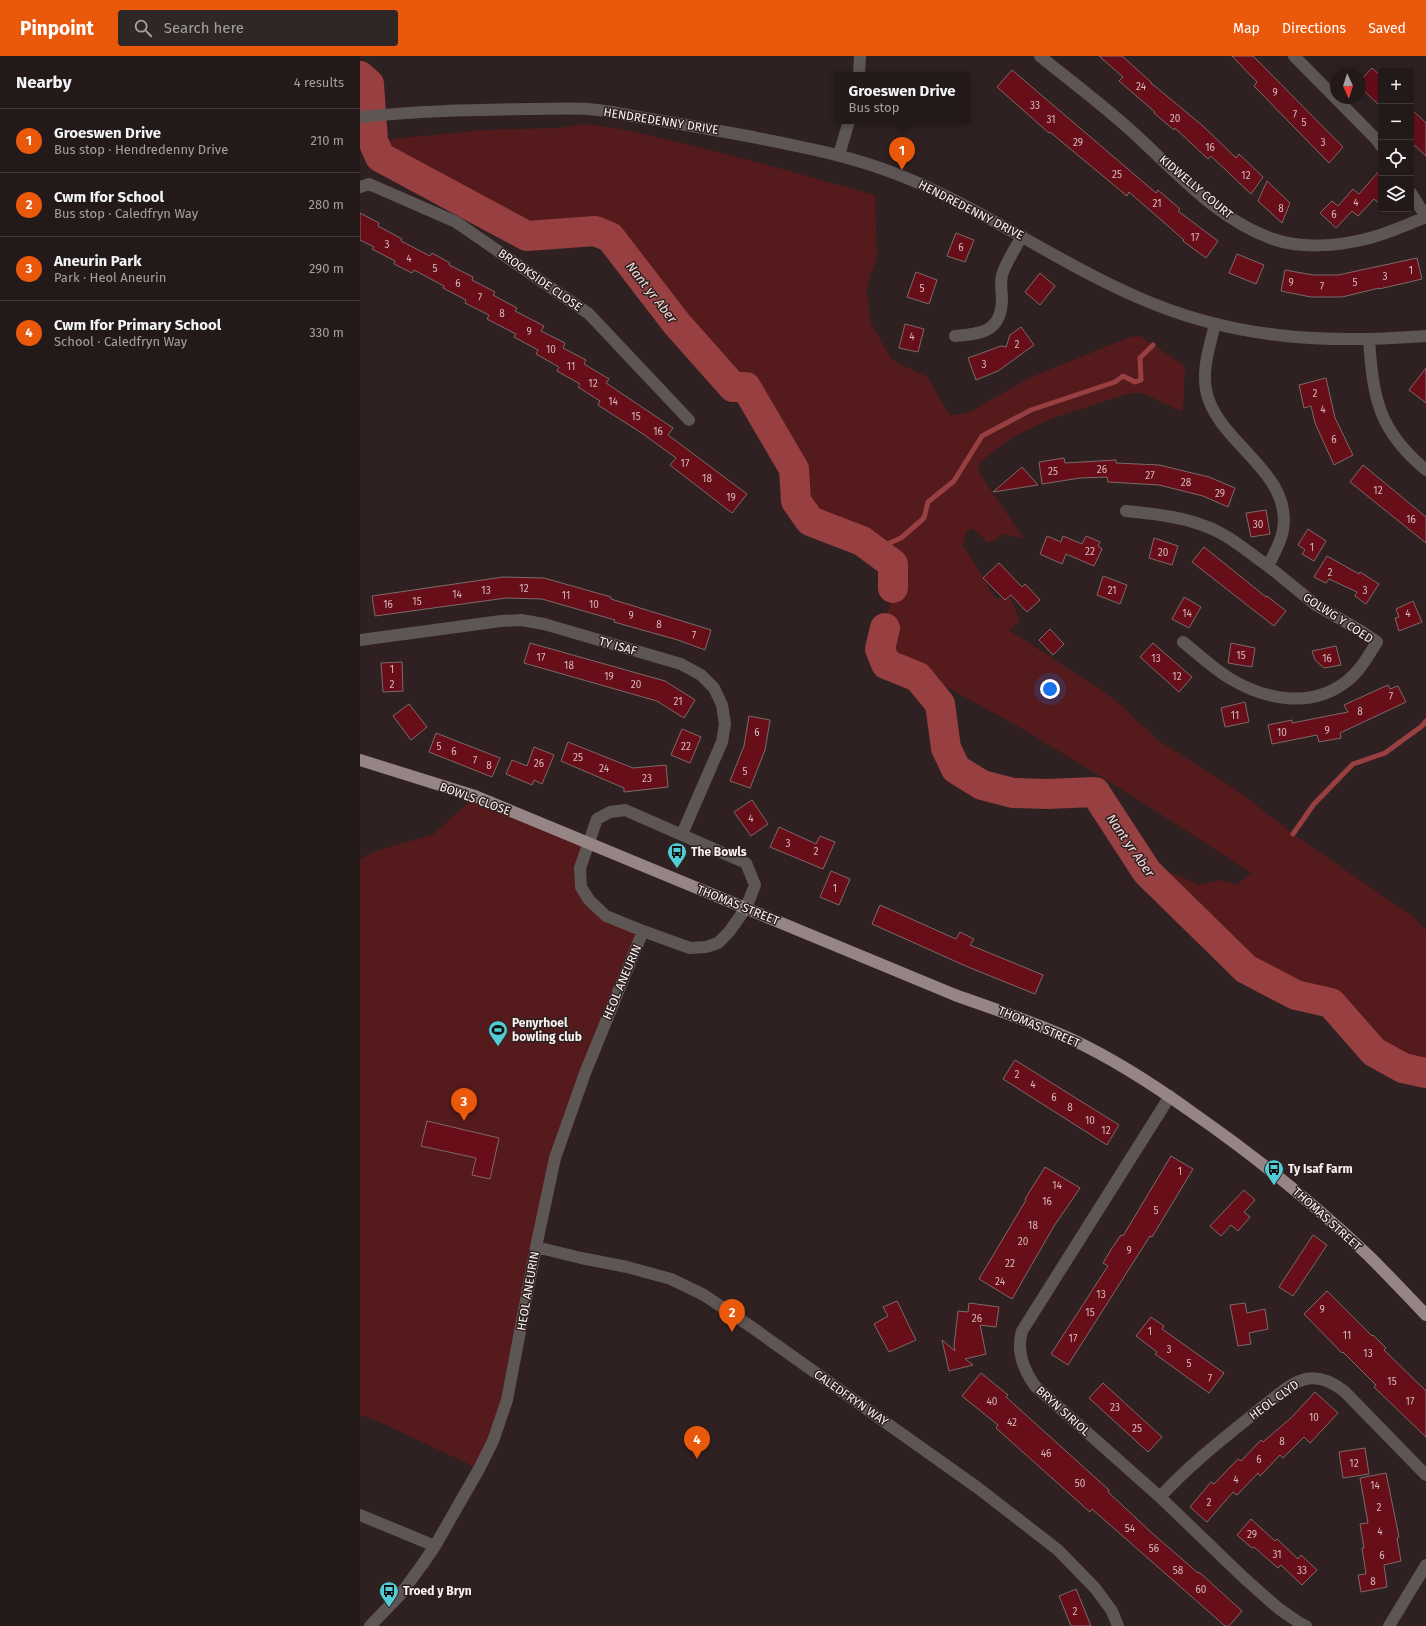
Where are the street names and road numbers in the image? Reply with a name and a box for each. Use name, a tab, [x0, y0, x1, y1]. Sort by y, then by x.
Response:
street label: HENDREDENNY DRIVE	[603, 105, 719, 137]
street label: KIDWELLY COURT	[1157, 152, 1236, 222]
street label: HENDREDENNY DRIVE	[916, 177, 1026, 243]
street label: BROOKSIDE CLOSE	[496, 246, 584, 314]
street label: GOLWG Y COED	[1300, 590, 1376, 646]
street label: TY ISAF	[597, 634, 639, 658]
street label: BOWLS CLOSE	[438, 780, 512, 818]
street label: THOMAS STREET	[695, 882, 782, 928]
street label: HEOL ANEURIN	[600, 942, 644, 1022]
street label: THOMAS STREET	[996, 1003, 1083, 1051]
street label: THOMAS STREET	[1290, 1185, 1365, 1254]
street label: HEOL ANEURIN	[514, 1250, 542, 1332]
street label: CALEDFRYN WAY	[811, 1367, 891, 1429]
street label: HEOL CLYD	[1246, 1377, 1302, 1423]
street label: BRYN SIRIOL	[1033, 1383, 1093, 1439]

